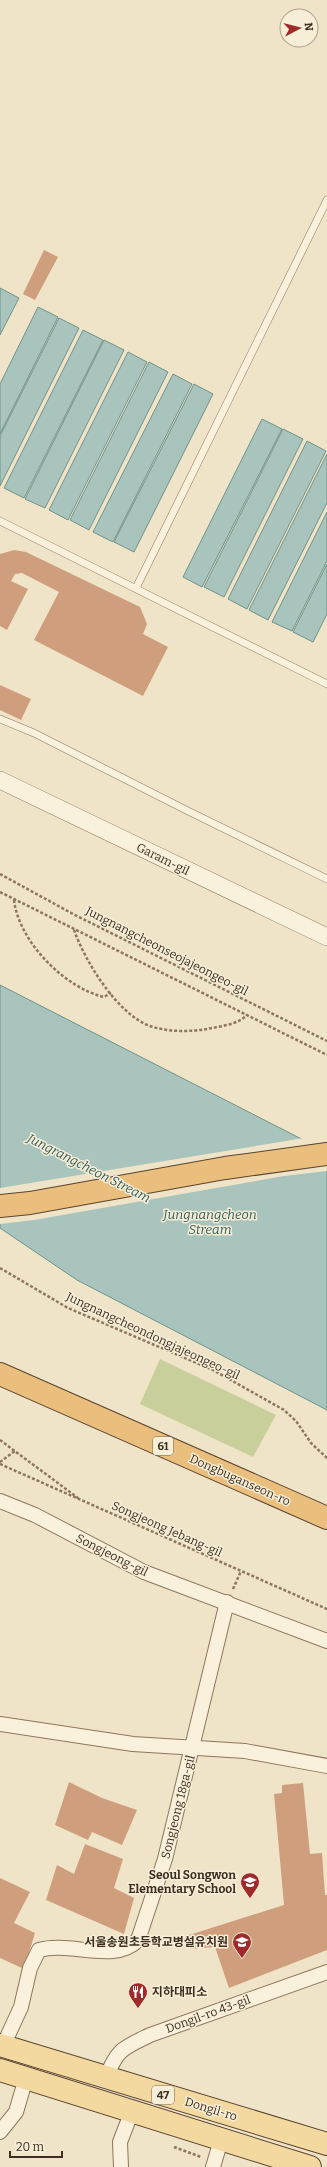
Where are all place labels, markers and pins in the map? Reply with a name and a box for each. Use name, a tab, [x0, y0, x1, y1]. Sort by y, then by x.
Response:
place label: Seoul Songwon Elementary School	[128, 1868, 236, 1896]
school or university icon: Seoul Songwon Elementary School	[239, 1871, 261, 1899]
school or university icon: 서울송원초등학교병설유치원	[231, 1931, 253, 1959]
place label: 서울송원초등학교병설유치원	[84, 1935, 228, 1949]
restaurant icon: 지하대피소	[127, 1981, 149, 2009]
place label: 지하대피소	[152, 1985, 207, 1999]

